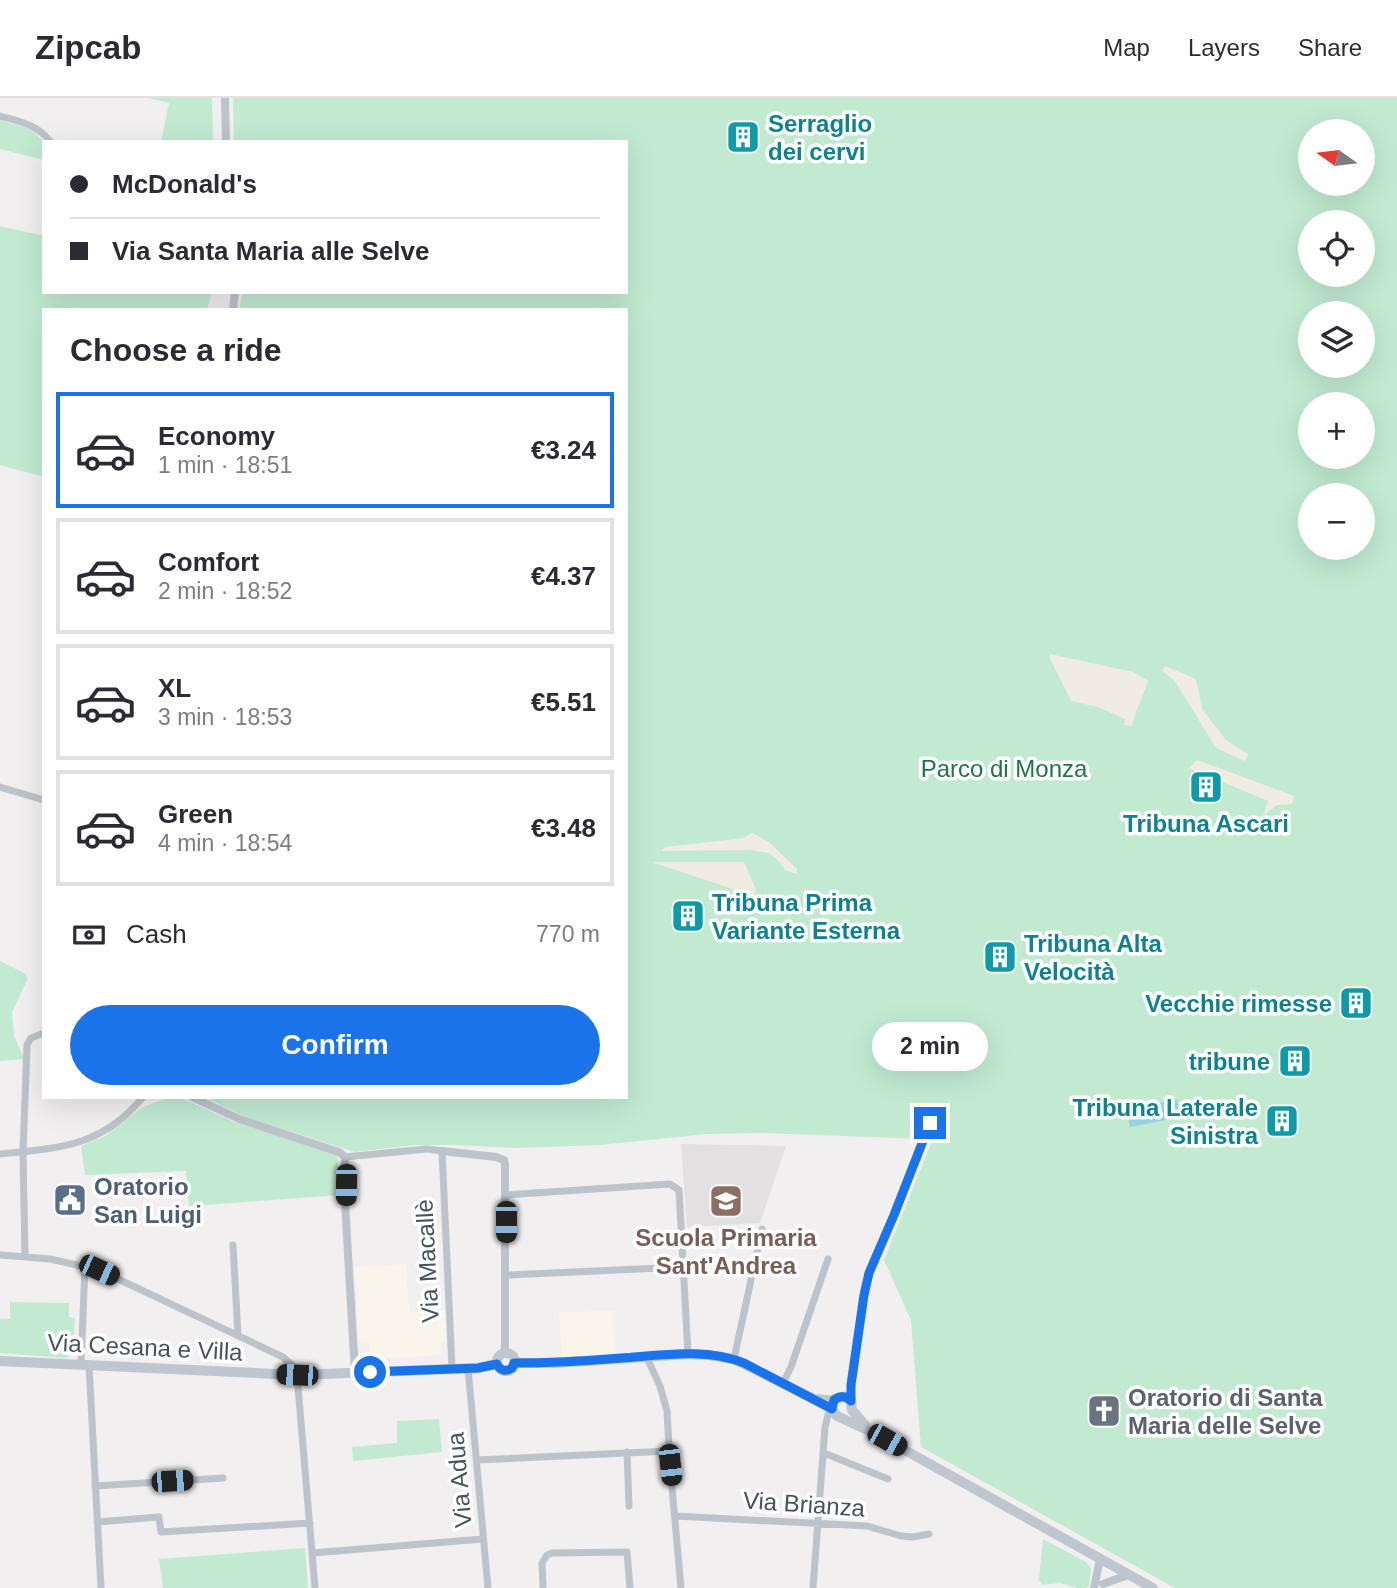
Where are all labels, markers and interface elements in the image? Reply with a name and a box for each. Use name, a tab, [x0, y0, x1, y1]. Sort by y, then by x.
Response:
text: Zipcab	[35, 29, 141, 66]
text: Map	[1103, 34, 1150, 61]
text: Layers	[1188, 34, 1260, 61]
text: Share	[1298, 34, 1362, 61]
place label: Serraglio dei cervi	[768, 110, 872, 165]
building icon: Serraglio dei cervi	[724, 118, 762, 156]
north arrow	[1298, 119, 1376, 196]
map controls	[1298, 119, 1375, 560]
text: McDonald's	[112, 169, 257, 199]
button: locate	[1298, 210, 1375, 287]
text: Via Santa Maria alle Selve	[112, 236, 429, 266]
button: layers	[1298, 301, 1375, 378]
text: Choose a ride	[70, 332, 282, 368]
button: +	[1298, 392, 1375, 469]
icon: car	[74, 419, 137, 482]
text: Economy	[158, 421, 275, 451]
text: €3.24	[531, 435, 596, 465]
text: 1 min · 18:51	[158, 452, 292, 478]
button: −	[1298, 483, 1375, 560]
icon: car	[74, 545, 137, 608]
text: Comfort	[158, 547, 259, 577]
text: €4.37	[531, 561, 596, 591]
text: 2 min · 18:52	[158, 578, 292, 604]
icon: car	[74, 671, 137, 734]
text: XL	[158, 673, 191, 703]
text: €5.51	[531, 687, 596, 717]
text: 3 min · 18:53	[158, 704, 292, 730]
park label: Parco di Monza	[921, 755, 1088, 782]
building icon: Tribuna Ascari	[1187, 768, 1225, 806]
icon: car	[74, 797, 137, 860]
text: Green	[158, 799, 233, 829]
place label: Tribuna Ascari	[1123, 810, 1289, 837]
text: €3.48	[531, 813, 596, 843]
text: 4 min · 18:54	[158, 830, 292, 856]
place label: Tribuna Prima Variante Esterna	[712, 889, 901, 944]
building icon: Tribuna Prima Variante Esterna	[669, 897, 707, 935]
icon: cash	[70, 916, 108, 954]
text: Cash	[126, 919, 187, 949]
text: 770 m	[536, 921, 600, 947]
place label: Tribuna Alta Velocità	[1024, 930, 1162, 985]
building icon: Tribuna Alta Velocità	[981, 938, 1019, 976]
building icon: Vecchie rimesse	[1337, 984, 1375, 1022]
place label: Vecchie rimesse	[1145, 990, 1332, 1017]
button: Confirm	[70, 1005, 600, 1085]
callout: 2 min	[872, 1021, 988, 1070]
text: 2 min	[900, 1033, 960, 1059]
building icon: tribune	[1276, 1042, 1314, 1080]
place label: tribune	[1189, 1048, 1270, 1075]
place label: Tribuna Laterale Sinistra	[1073, 1094, 1259, 1149]
building icon: Tribuna Laterale Sinistra	[1263, 1102, 1301, 1140]
route end	[914, 1107, 946, 1139]
car	[336, 1164, 357, 1206]
place label: Oratorio San Luigi	[94, 1173, 202, 1228]
public building icon: Oratorio San Luigi	[51, 1181, 89, 1219]
school or university icon: Scuola Primaria Sant'Andrea	[707, 1182, 745, 1220]
street label: Via Macallè	[410, 1199, 444, 1323]
car	[496, 1201, 517, 1243]
place label: Scuola Primaria Sant'Andrea	[635, 1224, 817, 1279]
car	[76, 1252, 123, 1288]
street label: Via Cesana e Villa	[47, 1328, 244, 1366]
route start	[354, 1356, 386, 1388]
car	[276, 1364, 319, 1386]
place label: Oratorio di Santa Maria delle Selve	[1128, 1384, 1323, 1439]
church icon: Oratorio di Santa Maria delle Selve	[1085, 1392, 1123, 1430]
car	[864, 1421, 911, 1459]
street label: Via Adua	[441, 1431, 477, 1529]
car	[658, 1443, 683, 1487]
car	[151, 1469, 194, 1493]
street label: Via Brianza	[742, 1486, 867, 1522]

